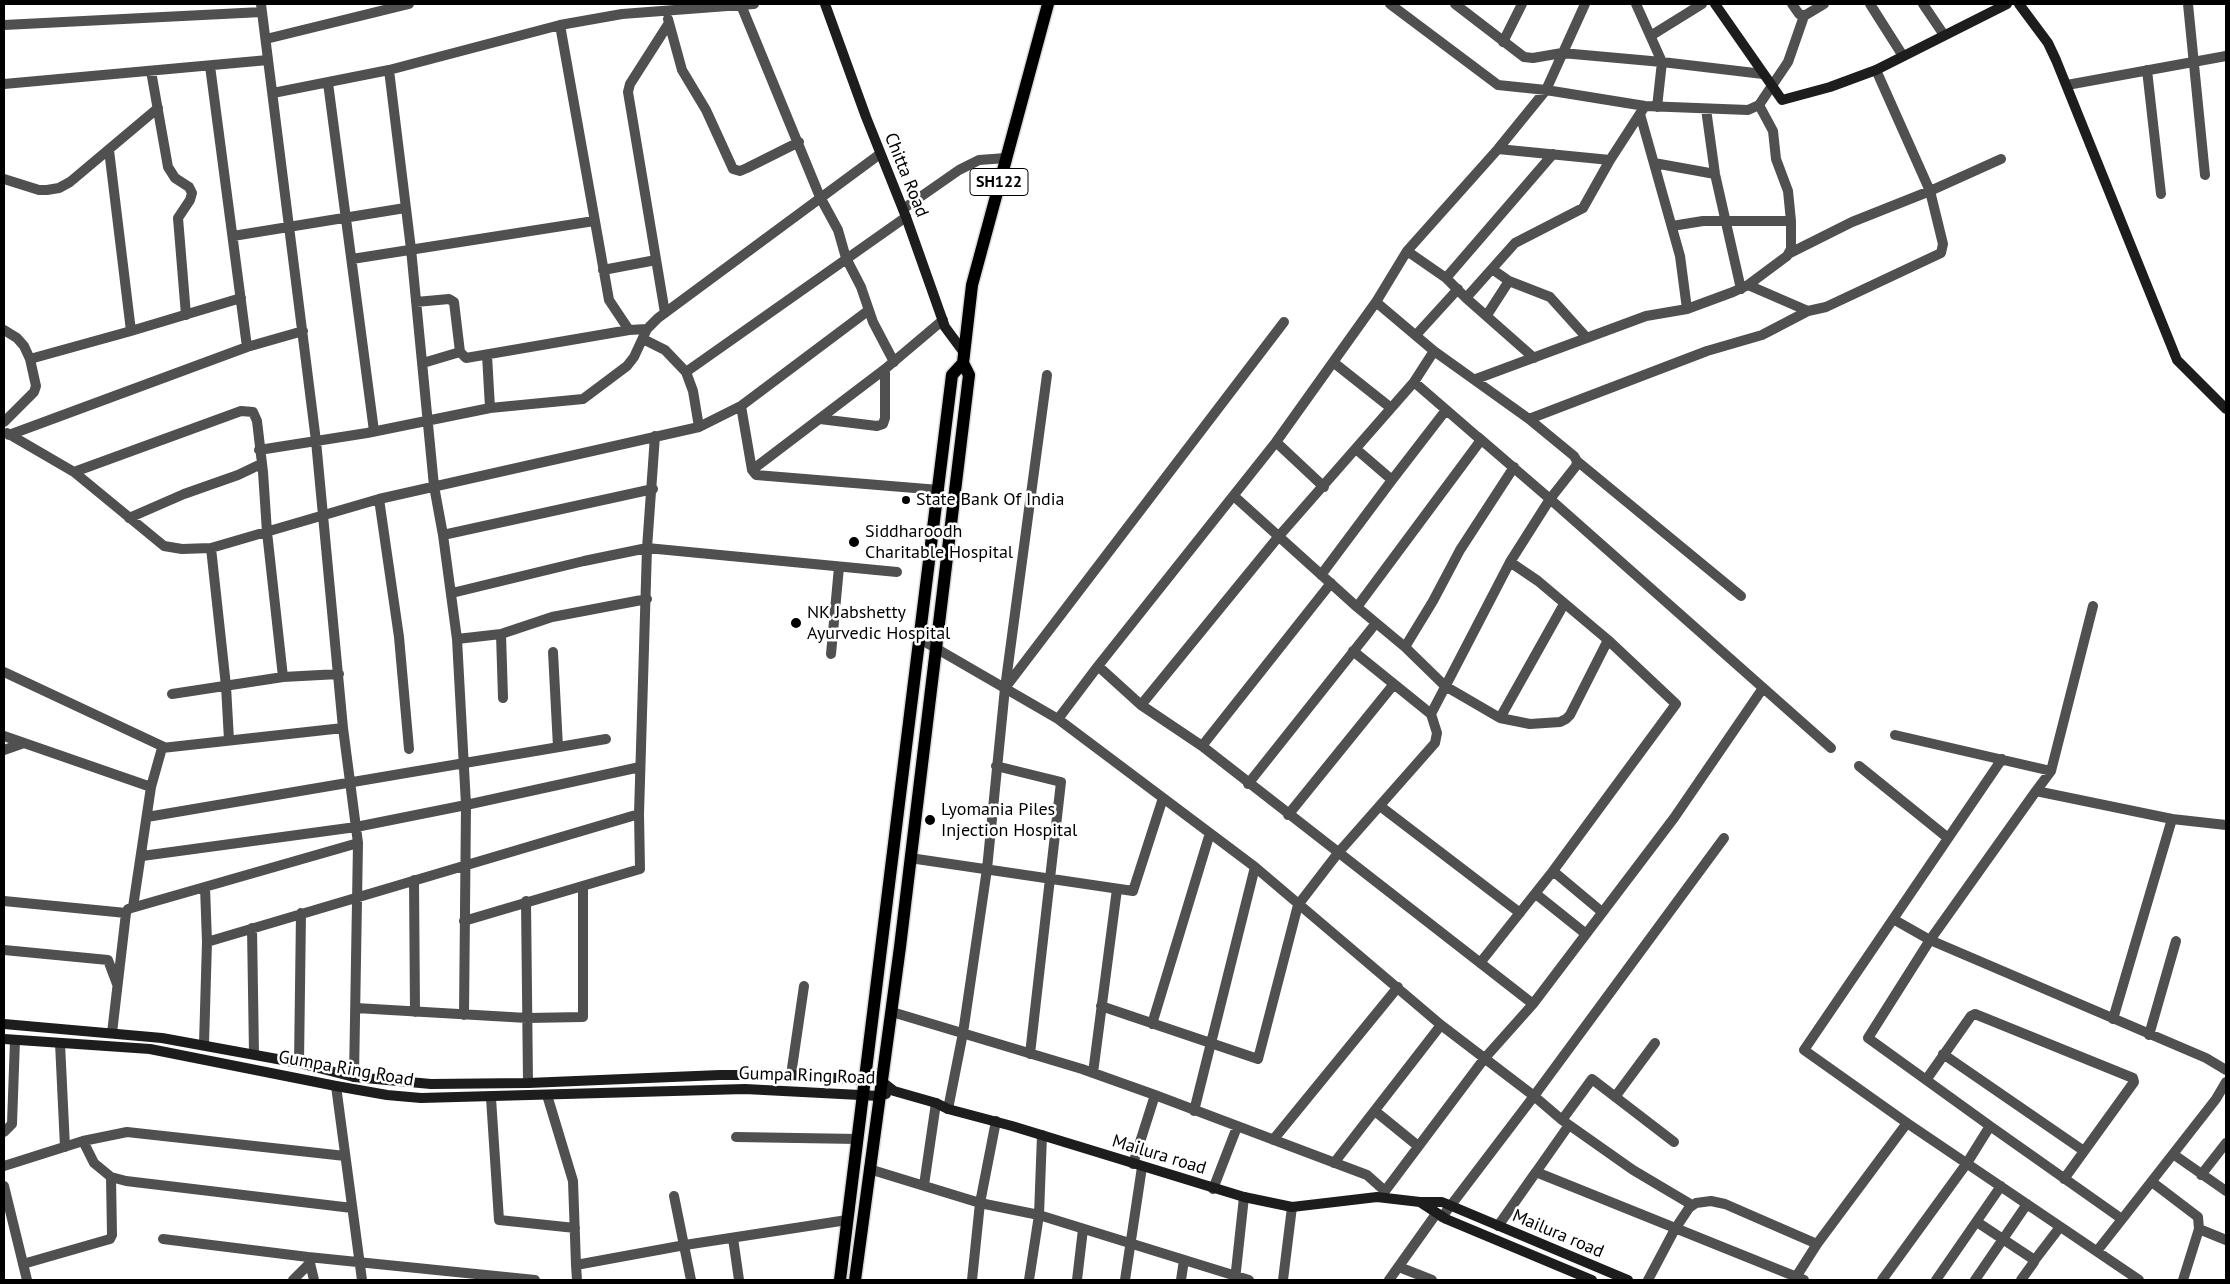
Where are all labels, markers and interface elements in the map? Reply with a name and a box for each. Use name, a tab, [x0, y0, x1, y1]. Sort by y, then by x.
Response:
street label: Chitta Road	[879, 130, 933, 220]
road number: SH122	[970, 168, 1028, 196]
place label: State Bank Of India	[916, 489, 1065, 511]
marker: State Bank Of India	[900, 494, 912, 506]
place label: Siddharoodh Charitable Hospital	[865, 521, 1013, 564]
marker: Siddharoodh Charitable Hospital	[847, 535, 861, 549]
place label: NK Jabshetty Ayurvedic Hospital	[807, 602, 950, 644]
marker: NK Jabshetty Ayurvedic Hospital	[789, 616, 803, 630]
place label: Lyomania Piles Injection Hospital	[941, 799, 1077, 842]
marker: Lyomania Piles Injection Hospital	[923, 813, 937, 827]
street label: Gumpa Ring Road	[277, 1046, 415, 1092]
street label: Gumpa Ring Road	[738, 1063, 876, 1089]
street label: Mailura road	[1109, 1130, 1209, 1180]
street label: Mailura road	[1509, 1205, 1607, 1263]

